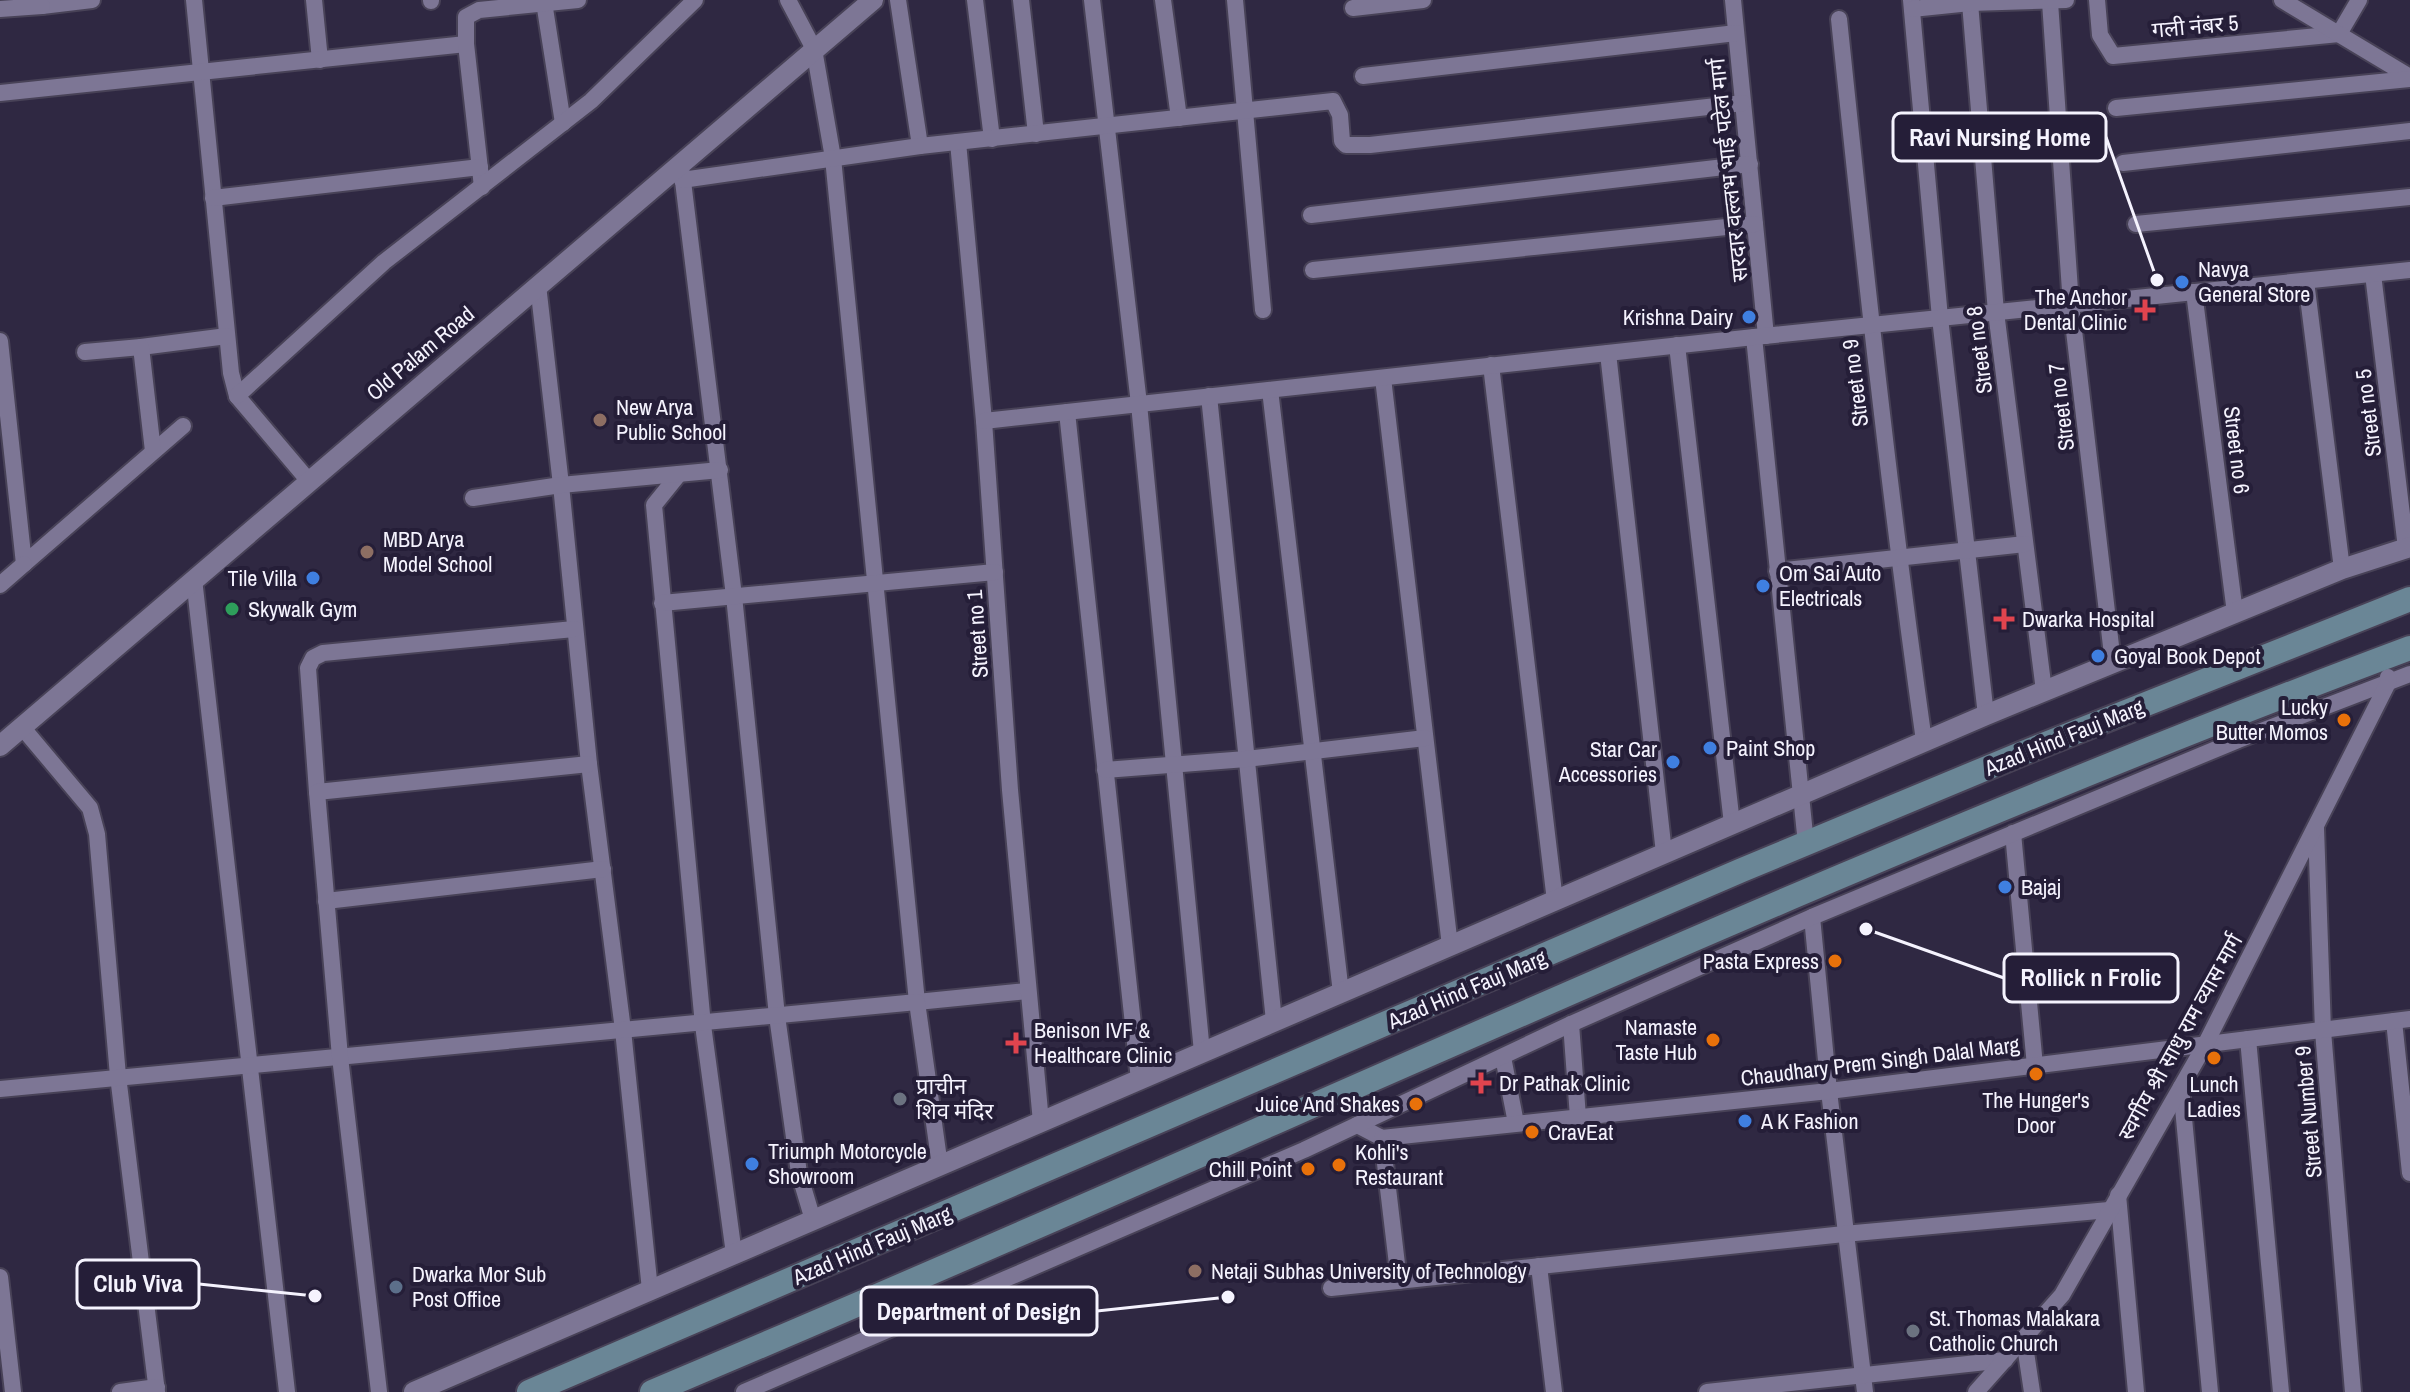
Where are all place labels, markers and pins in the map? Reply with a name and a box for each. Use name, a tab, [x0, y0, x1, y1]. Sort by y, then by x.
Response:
callout: Ravi Nursing Home	[1893, 113, 2106, 161]
place label: Navya General Store	[2198, 254, 2310, 309]
marker: Navya General Store	[2173, 273, 2191, 291]
place label: The Anchor Dental Clinic	[2024, 282, 2127, 337]
marker: The Anchor Dental Clinic	[2134, 299, 2156, 321]
place label: Krishna Dairy	[1623, 302, 1733, 332]
marker: Krishna Dairy	[1740, 308, 1758, 326]
place label: New Arya Public School	[616, 392, 726, 447]
marker: New Arya Public School	[591, 411, 609, 429]
place label: MBD Arya Model School	[383, 524, 492, 579]
marker: MBD Arya Model School	[358, 543, 376, 561]
place label: Om Sai Auto Electricals	[1779, 558, 1881, 613]
place label: Tile Villa	[228, 563, 297, 593]
marker: Tile Villa	[304, 569, 322, 587]
marker: Om Sai Auto Electricals	[1754, 577, 1772, 595]
place label: Skywalk Gym	[248, 594, 357, 624]
marker: Skywalk Gym	[223, 600, 241, 618]
place label: Dwarka Hospital	[2022, 604, 2154, 634]
marker: Dwarka Hospital	[1993, 608, 2015, 630]
place label: Goyal Book Depot	[2114, 641, 2260, 671]
marker: Goyal Book Depot	[2089, 647, 2107, 665]
place label: Lucky Butter Momos	[2216, 692, 2328, 747]
marker: Lucky Butter Momos	[2335, 711, 2353, 729]
place label: Paint Shop	[1726, 733, 1815, 763]
place label: Star Car Accessories	[1558, 734, 1657, 789]
marker: Paint Shop	[1701, 739, 1719, 757]
marker: Star Car Accessories	[1664, 753, 1682, 771]
place label: Bajaj	[2021, 872, 2061, 902]
marker: Bajaj	[1996, 878, 2014, 896]
place label: Pasta Express	[1703, 946, 1819, 976]
marker: Pasta Express	[1826, 952, 1844, 970]
callout: Rollick n Frolic	[2004, 954, 2178, 1002]
place label: Namaste Taste Hub	[1615, 1012, 1697, 1067]
place label: Benison IVF & Healthcare Clinic	[1034, 1015, 1172, 1070]
marker: Namaste Taste Hub	[1704, 1031, 1722, 1049]
marker: Benison IVF & Healthcare Clinic	[1005, 1032, 1027, 1054]
marker: Lunch Ladies	[2205, 1049, 2223, 1067]
marker: The Hunger's Door	[2027, 1065, 2045, 1083]
place label: Dr Pathak Clinic	[1499, 1068, 1630, 1098]
place label: Lunch Ladies	[2187, 1069, 2241, 1124]
place label: प्राचीन शिव मंदिर	[916, 1071, 994, 1126]
marker: Dr Pathak Clinic	[1470, 1072, 1492, 1094]
place label: The Hunger's Door	[1982, 1085, 2090, 1140]
place label: Juice And Shakes	[1256, 1089, 1400, 1119]
marker: प्राचीन शिव मंदिर	[891, 1090, 909, 1108]
marker: Juice And Shakes	[1407, 1095, 1425, 1113]
place label: A K Fashion	[1760, 1106, 1858, 1136]
marker: A K Fashion	[1736, 1112, 1754, 1130]
place label: CravEat	[1548, 1117, 1613, 1147]
marker: CravEat	[1523, 1123, 1541, 1141]
place label: Triumph Motorcycle Showroom	[768, 1136, 927, 1191]
place label: Kohli's Restaurant	[1355, 1137, 1443, 1192]
place label: Chill Point	[1209, 1154, 1292, 1184]
marker: Triumph Motorcycle Showroom	[743, 1155, 761, 1173]
marker: Kohli's Restaurant	[1330, 1156, 1348, 1174]
marker: Chill Point	[1299, 1160, 1317, 1178]
place label: Netaji Subhas University of Technology	[1211, 1256, 1527, 1286]
place label: Dwarka Mor Sub Post Office	[412, 1259, 546, 1314]
callout: Club Viva	[77, 1260, 199, 1308]
marker: Netaji Subhas University of Technology	[1186, 1262, 1204, 1280]
marker: Dwarka Mor Sub Post Office	[387, 1278, 405, 1296]
callout: Department of Design	[861, 1287, 1097, 1335]
place label: St. Thomas Malakara Catholic Church	[1929, 1303, 2100, 1358]
marker: St. Thomas Malakara Catholic Church	[1904, 1322, 1922, 1340]

